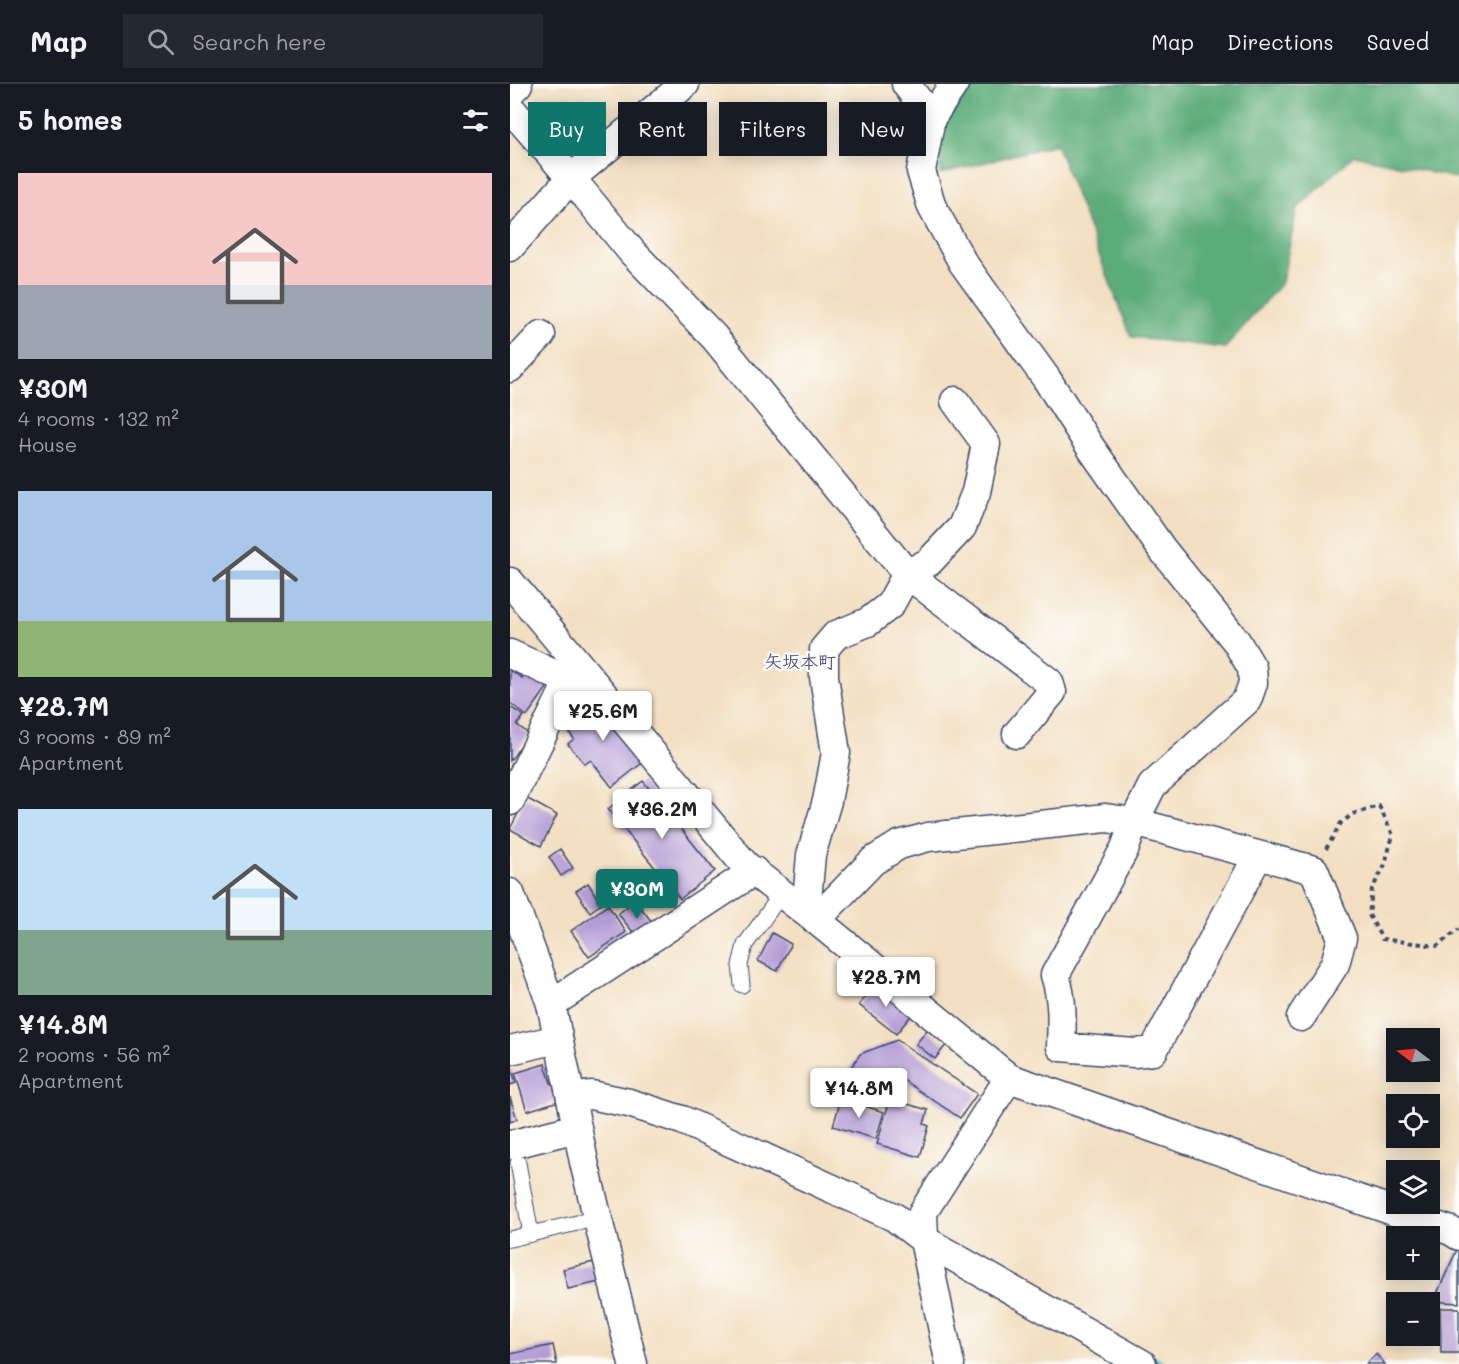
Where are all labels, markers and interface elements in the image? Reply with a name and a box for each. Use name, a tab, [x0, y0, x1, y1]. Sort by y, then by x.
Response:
search box	[123, 14, 543, 68]
text: Map	[30, 23, 87, 59]
icon: search	[144, 25, 177, 58]
text: Search here	[192, 27, 326, 56]
text: Map	[1151, 28, 1194, 55]
text: Directions	[1227, 28, 1334, 55]
text: Saved	[1367, 28, 1429, 55]
chip: Buy	[528, 102, 606, 156]
chip: Rent	[618, 102, 707, 156]
chip: Filters	[719, 102, 827, 156]
chip: New	[839, 102, 926, 156]
text: 5 homes	[18, 103, 123, 137]
icon: filters	[459, 104, 492, 137]
icon: home	[201, 212, 309, 320]
text: ¥30M	[18, 371, 88, 405]
text: 4 rooms · 132 m²	[18, 405, 179, 431]
text: House	[18, 431, 77, 457]
icon: home	[201, 530, 309, 638]
district label: 矢坂本町	[764, 649, 836, 673]
text: ¥28.7M	[18, 689, 109, 723]
pin: ¥25.6M	[554, 691, 652, 742]
text: ¥25.6M	[568, 697, 638, 723]
text: 3 rooms · 89 m²	[18, 723, 171, 749]
text: Apartment	[18, 749, 124, 775]
pin: ¥36.2M	[613, 789, 711, 840]
text: ¥36.2M	[627, 795, 697, 821]
icon: home	[201, 848, 309, 956]
pin: ¥30M	[601, 869, 673, 920]
text: ¥30M	[610, 875, 664, 901]
pin: ¥28.7M	[837, 957, 935, 1008]
text: ¥28.7M	[851, 963, 921, 989]
text: ¥14.8M	[18, 1007, 108, 1041]
north arrow	[1386, 1028, 1440, 1082]
map controls	[1386, 1028, 1440, 1346]
text: 2 rooms · 56 m²	[18, 1041, 170, 1067]
text: Apartment	[18, 1067, 124, 1093]
pin: ¥14.8M	[810, 1068, 908, 1119]
text: ¥14.8M	[824, 1074, 894, 1100]
button: locate	[1386, 1094, 1440, 1148]
button: layers	[1386, 1160, 1440, 1214]
button: +	[1386, 1226, 1440, 1280]
button: −	[1386, 1292, 1440, 1346]

